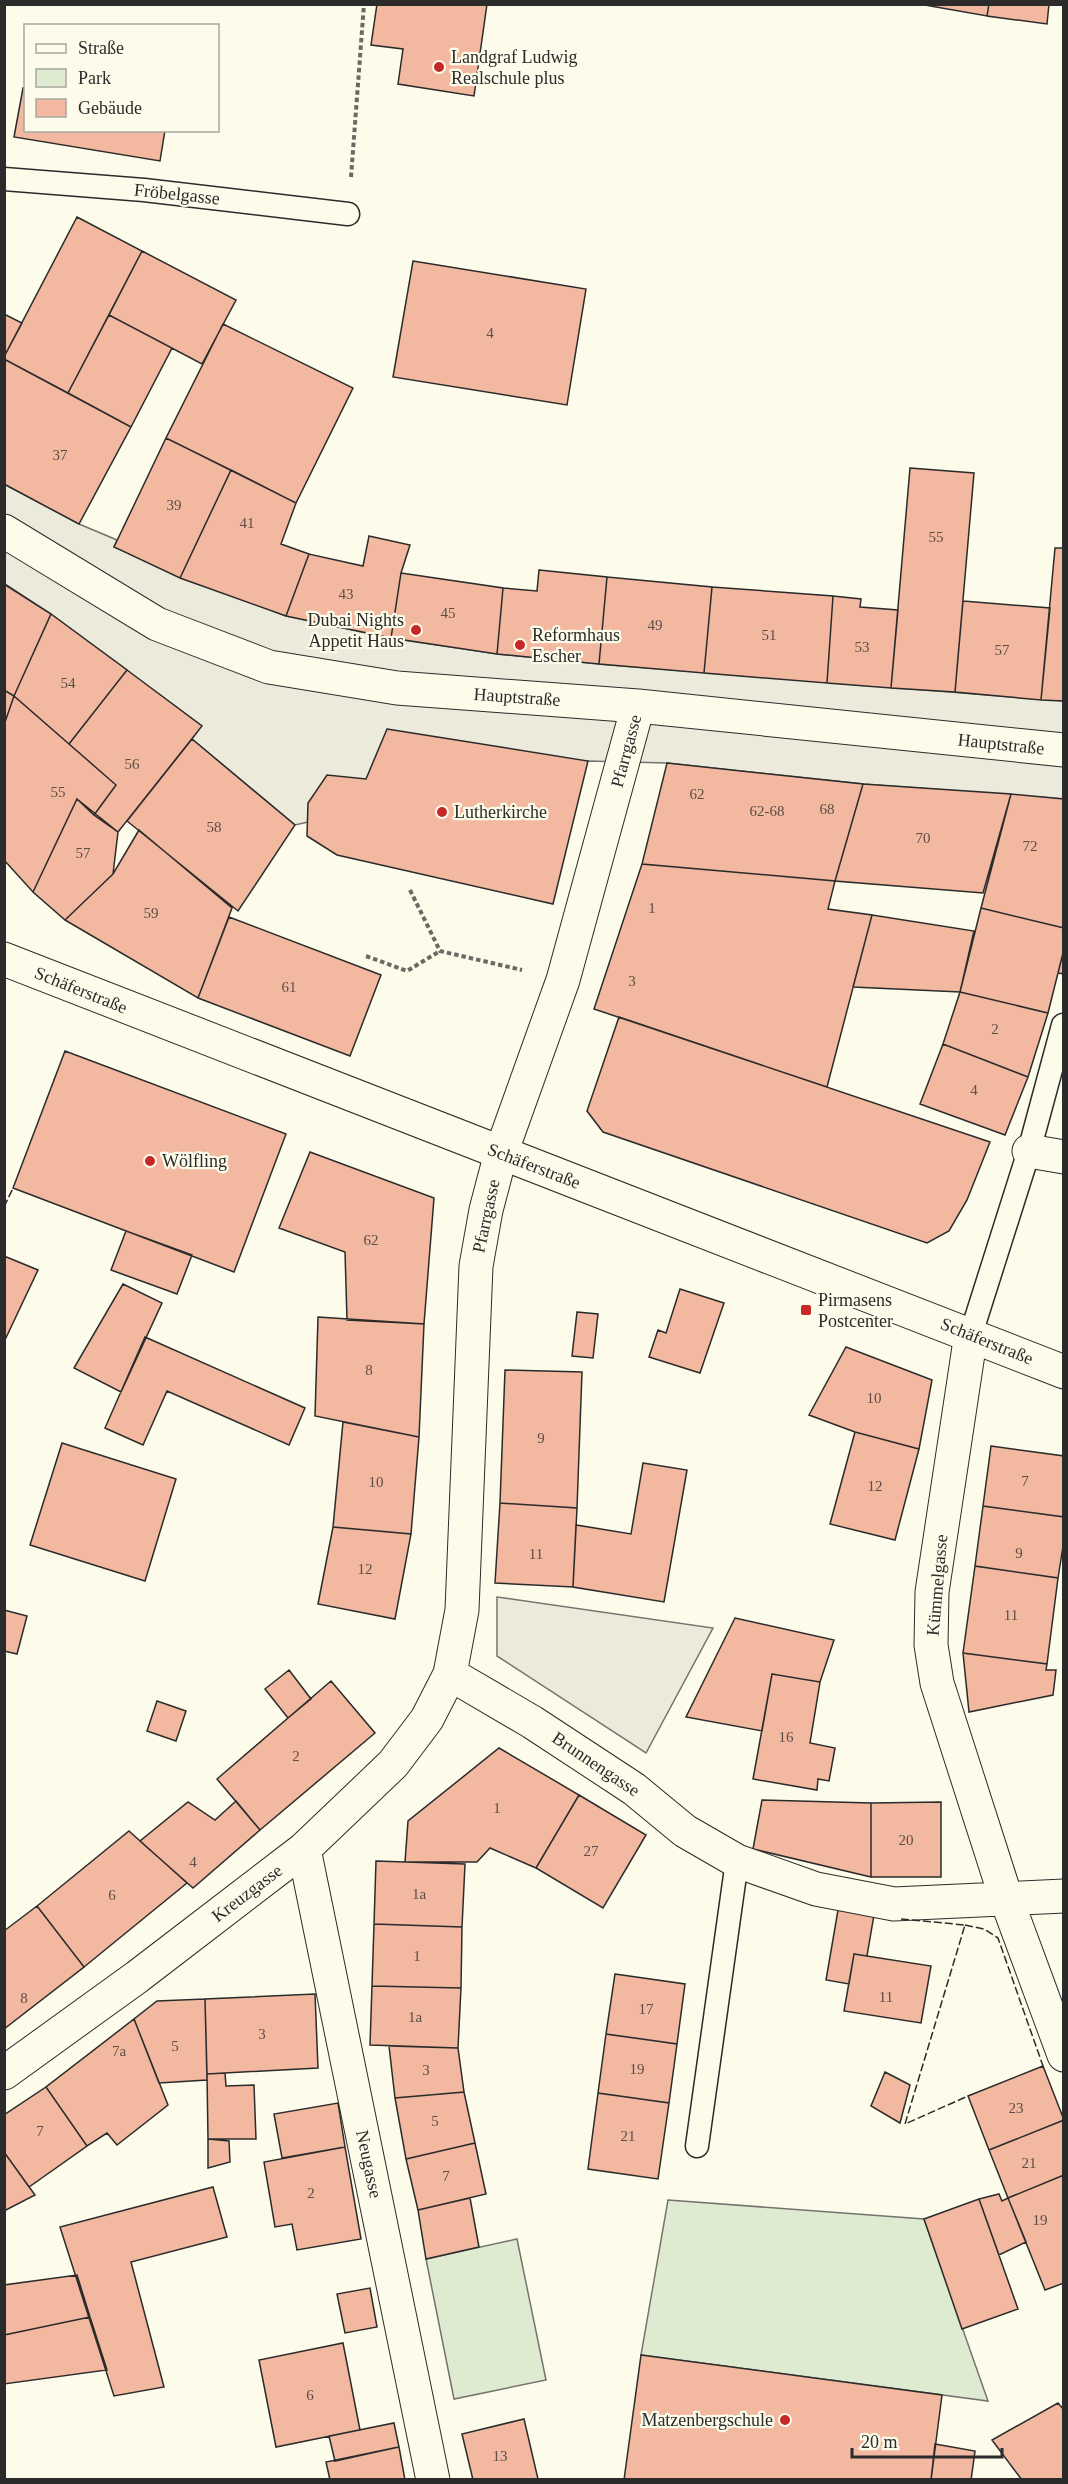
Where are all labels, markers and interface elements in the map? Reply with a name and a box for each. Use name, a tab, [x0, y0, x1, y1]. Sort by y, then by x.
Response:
legend	[24, 24, 219, 132]
text: Straße	[78, 38, 124, 58]
place label: Landgraf Ludwig Realschule plus	[451, 47, 577, 88]
marker: Landgraf Ludwig Realschule plus	[432, 60, 446, 74]
text: Park	[78, 68, 111, 88]
text: Gebäude	[78, 98, 142, 118]
street label: Fröbelgasse	[133, 180, 221, 208]
house number: 4	[486, 325, 494, 341]
house number: 37	[53, 447, 68, 463]
house number: 39	[167, 497, 182, 513]
house number: 41	[240, 515, 255, 531]
house number: 55	[929, 529, 944, 545]
house number: 43	[339, 586, 354, 602]
house number: 45	[441, 605, 456, 621]
place label: Dubai Nights Appetit Haus	[308, 610, 404, 651]
house number: 49	[648, 617, 663, 633]
marker: Dubai Nights Appetit Haus	[409, 623, 423, 637]
place label: Reformhaus Escher	[532, 625, 620, 666]
house number: 51	[762, 627, 777, 643]
marker: Reformhaus Escher	[513, 638, 527, 652]
house number: 53	[855, 639, 870, 655]
house number: 57	[995, 642, 1010, 658]
house number: 54	[61, 675, 76, 691]
street label: Hauptstraße	[473, 684, 561, 710]
street label: Pfarrgasse	[607, 712, 645, 790]
street label: Hauptstraße	[957, 730, 1045, 758]
house number: 56	[125, 756, 140, 772]
house number: 55	[51, 784, 66, 800]
house number: 62	[690, 786, 705, 802]
house number: 68	[820, 801, 835, 817]
place label: Lutherkirche	[454, 802, 547, 822]
house number: 62-68	[750, 803, 785, 819]
marker: Lutherkirche	[435, 805, 449, 819]
house number: 58	[207, 819, 222, 835]
house number: 70	[916, 830, 931, 846]
house number: 72	[1023, 838, 1038, 854]
house number: 57	[76, 845, 91, 861]
house number: 1	[648, 900, 656, 916]
house number: 59	[144, 905, 159, 921]
street label: Schäferstraße	[32, 962, 130, 1018]
house number: 3	[628, 973, 636, 989]
house number: 61	[282, 979, 297, 995]
house number: 2	[991, 1021, 999, 1037]
house number: 4	[970, 1082, 978, 1098]
street label: Schäferstraße	[485, 1139, 583, 1193]
place label: Wölfling	[162, 1151, 227, 1171]
marker: Wölfling	[143, 1154, 157, 1168]
street label: Pfarrgasse	[468, 1177, 504, 1255]
house number: 62	[364, 1232, 379, 1248]
place label: Pirmasens Postcenter	[818, 1290, 893, 1331]
marker: Pirmasens Postcenter	[799, 1303, 813, 1317]
street label: Schäferstraße	[938, 1313, 1036, 1369]
house number: 8	[365, 1362, 373, 1378]
house number: 10	[867, 1390, 882, 1406]
house number: 9	[537, 1430, 545, 1446]
house number: 7	[1021, 1473, 1029, 1489]
house number: 10	[369, 1474, 384, 1490]
house number: 12	[868, 1478, 883, 1494]
street label: Kümmelgasse	[923, 1533, 951, 1637]
house number: 9	[1015, 1545, 1023, 1561]
house number: 11	[529, 1546, 543, 1562]
house number: 12	[358, 1561, 373, 1577]
house number: 11	[1004, 1607, 1018, 1623]
street label: Brunnengasse	[549, 1727, 643, 1801]
house number: 16	[779, 1729, 794, 1745]
house number: 2	[292, 1748, 300, 1764]
house number: 1	[493, 1800, 501, 1816]
house number: 20	[899, 1832, 914, 1848]
house number: 27	[584, 1843, 599, 1859]
house number: 4	[189, 1854, 197, 1870]
street label: Kreuzgasse	[208, 1860, 286, 1926]
house number: 1a	[412, 1886, 426, 1902]
house number: 6	[108, 1887, 116, 1903]
house number: 1	[413, 1948, 421, 1964]
house number: 11	[879, 1989, 893, 2005]
house number: 8	[20, 1990, 28, 2006]
house number: 17	[639, 2001, 654, 2017]
house number: 1a	[408, 2009, 422, 2025]
house number: 3	[258, 2026, 266, 2042]
house number: 5	[171, 2038, 179, 2054]
house number: 7a	[112, 2043, 126, 2059]
house number: 19	[630, 2061, 645, 2077]
house number: 3	[422, 2062, 430, 2078]
house number: 23	[1009, 2100, 1024, 2116]
house number: 5	[431, 2113, 439, 2129]
house number: 7	[36, 2123, 44, 2139]
street label: Neugasse	[352, 2128, 386, 2200]
house number: 21	[621, 2128, 636, 2144]
house number: 21	[1022, 2155, 1037, 2171]
house number: 7	[442, 2168, 450, 2184]
house number: 2	[307, 2185, 315, 2201]
house number: 19	[1033, 2212, 1048, 2228]
house number: 6	[306, 2387, 314, 2403]
place label: Matzenbergschule	[641, 2410, 773, 2430]
marker: Matzenbergschule	[778, 2413, 792, 2427]
scale bar	[852, 2421, 1002, 2459]
text: 20 m	[861, 2432, 898, 2452]
house number: 13	[493, 2448, 508, 2464]

